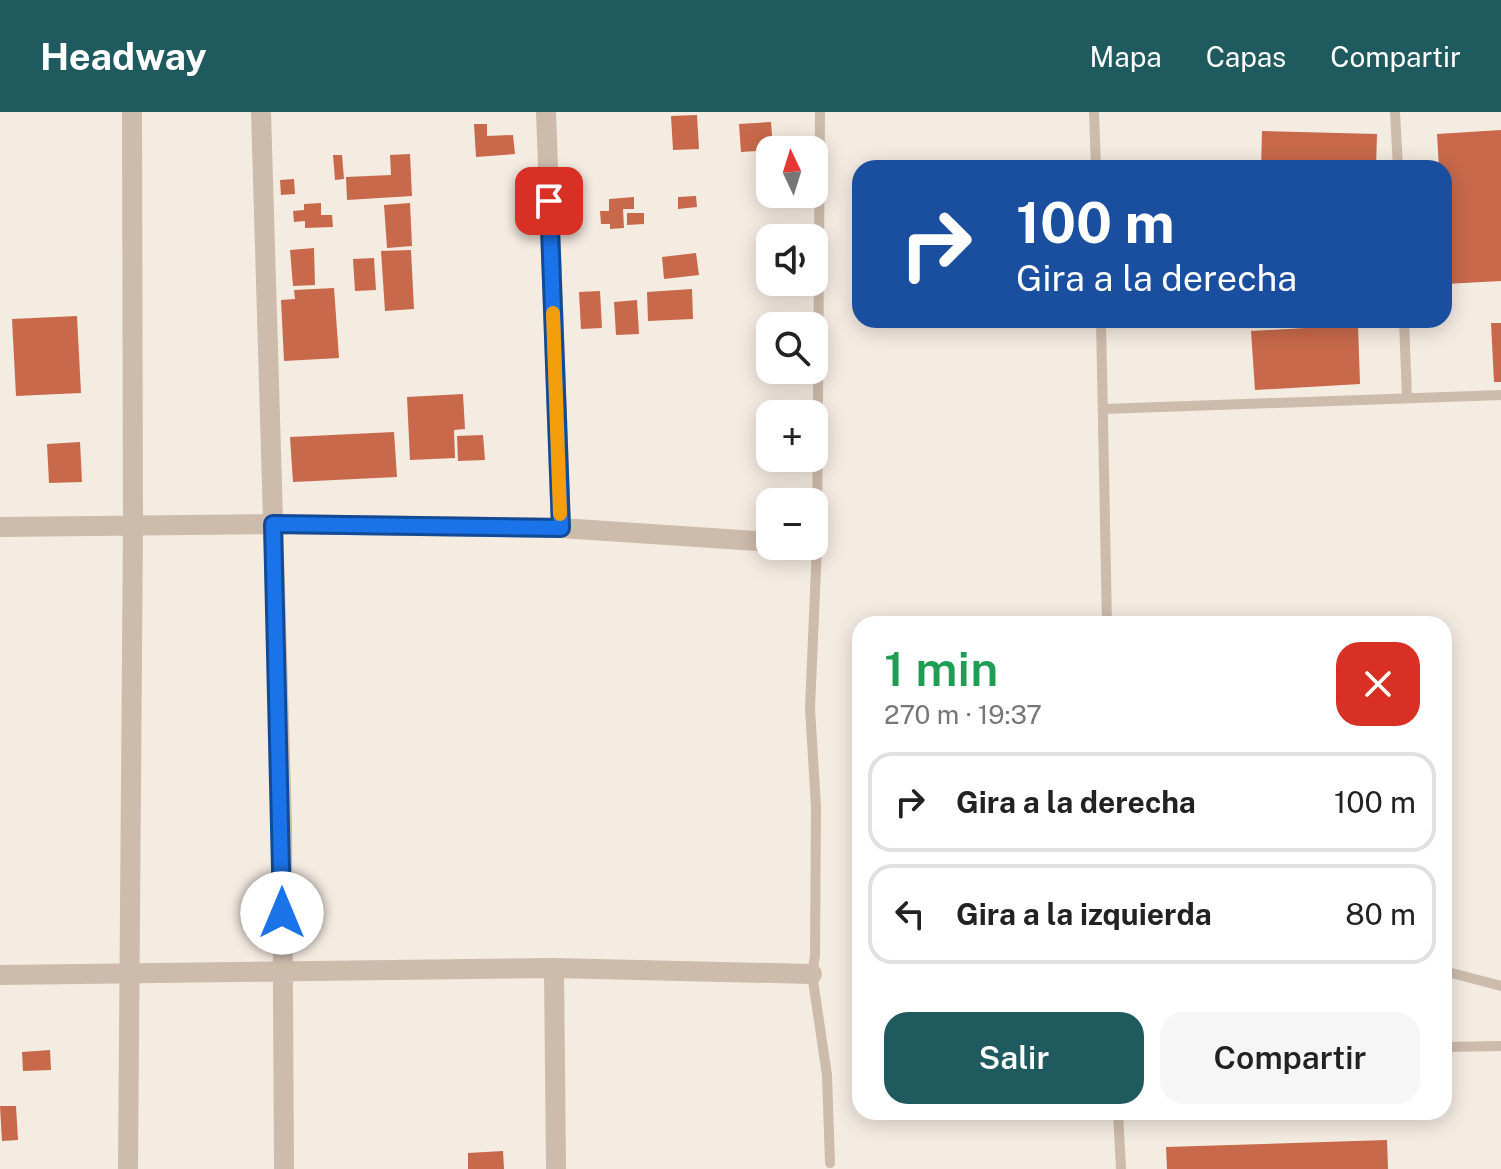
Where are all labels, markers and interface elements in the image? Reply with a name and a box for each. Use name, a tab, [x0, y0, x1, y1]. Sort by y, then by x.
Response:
text: Headway	[40, 34, 207, 79]
text: Mapa	[1089, 40, 1162, 73]
text: Capas	[1206, 40, 1286, 73]
text: Compartir	[1330, 40, 1461, 73]
north arrow	[756, 136, 828, 208]
map controls	[756, 136, 828, 560]
pin	[515, 167, 583, 235]
icon: arrive	[527, 179, 571, 223]
text: 100 m	[1016, 190, 1175, 256]
icon: right	[884, 192, 988, 296]
button: sound	[756, 224, 828, 296]
text: Gira a la derecha	[1016, 257, 1297, 299]
button: search	[756, 312, 828, 384]
button: +	[756, 400, 828, 472]
button: −	[756, 488, 828, 560]
text: 1 min	[884, 640, 998, 697]
button: close	[1336, 642, 1420, 726]
text: 270 m · 19:37	[884, 699, 1042, 730]
icon: right	[888, 780, 932, 824]
text: Gira a la derecha	[956, 784, 1196, 820]
text: 100 m	[1334, 784, 1416, 820]
position arrow	[240, 871, 324, 955]
icon: left	[888, 892, 932, 936]
text: Gira a la izquierda	[956, 896, 1212, 932]
text: 80 m	[1345, 896, 1416, 932]
button: Salir	[884, 1012, 1144, 1104]
button: Compartir	[1160, 1012, 1420, 1104]

